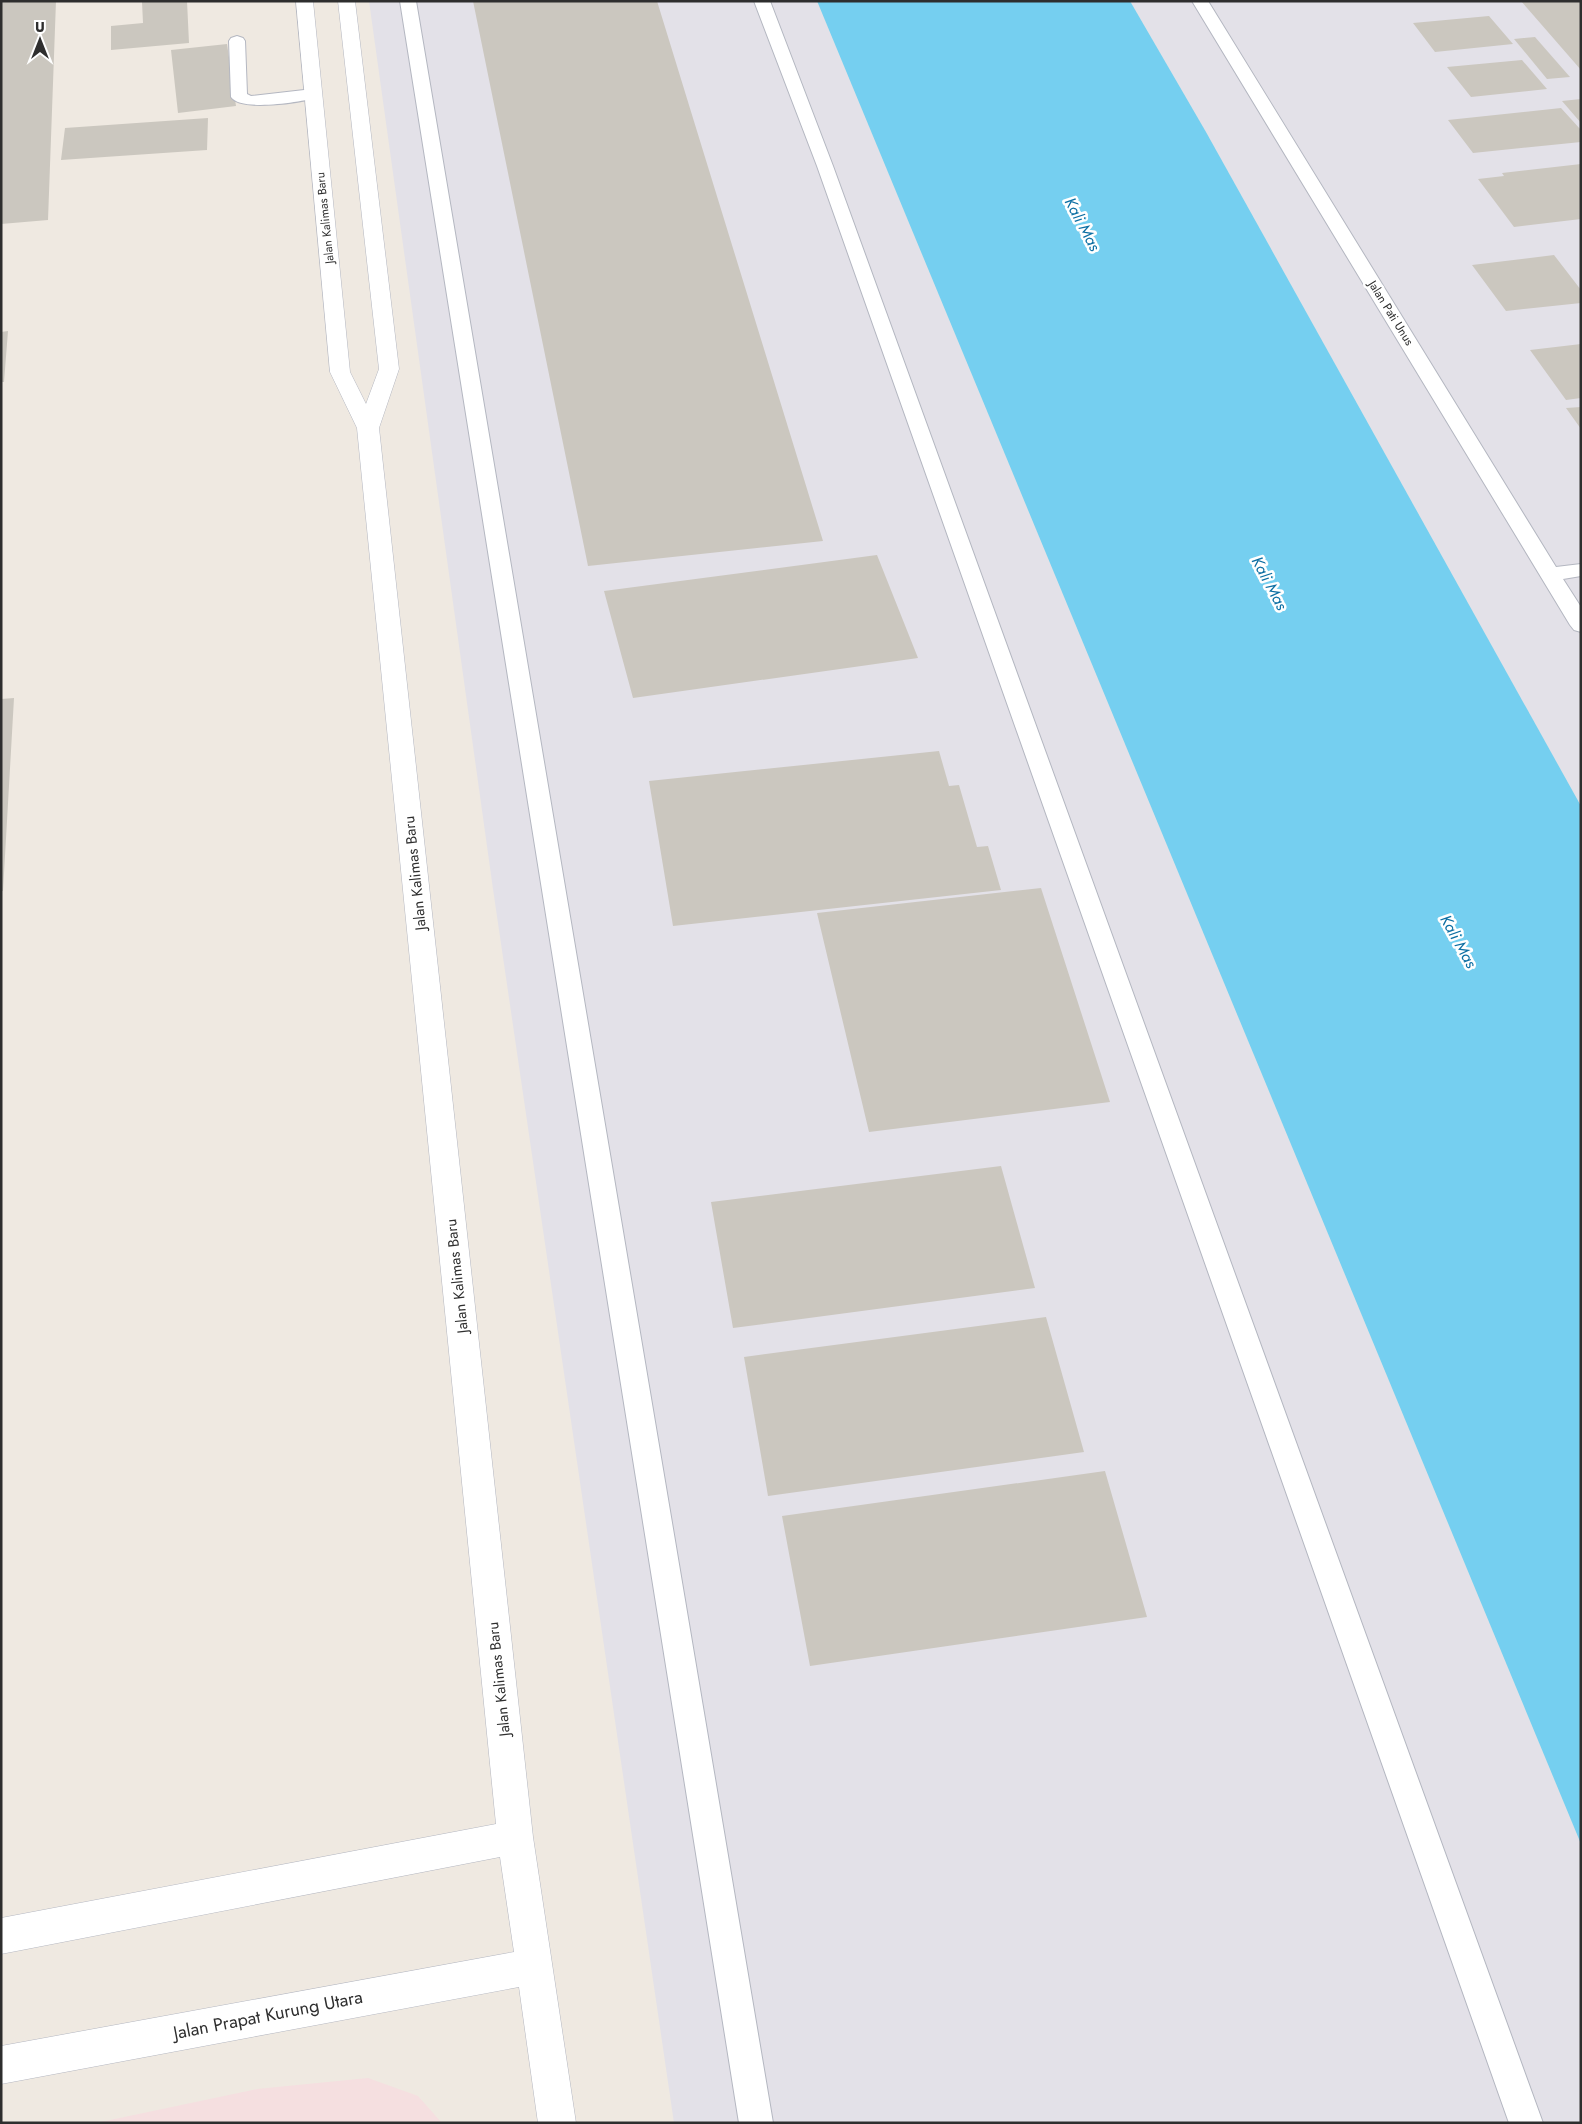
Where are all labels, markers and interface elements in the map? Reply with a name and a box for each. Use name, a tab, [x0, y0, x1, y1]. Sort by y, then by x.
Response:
north arrow	[15, 15, 65, 65]
text: U	[35, 17, 45, 37]
street label: Jalan Kalimas Baru	[311, 171, 339, 267]
water label: Kali Mas	[1059, 193, 1107, 256]
street label: Jalan Pati Unus	[1363, 275, 1418, 349]
water label: Kali Mas	[1246, 552, 1294, 615]
street label: Jalan Kalimas Baru	[398, 815, 432, 933]
water label: Kali Mas	[1435, 910, 1483, 973]
street label: Jalan Kalimas Baru	[440, 1218, 474, 1336]
street label: Jalan Kalimas Baru	[482, 1621, 516, 1739]
street label: Jalan Prapat Kurung Utara	[169, 1984, 365, 2047]

